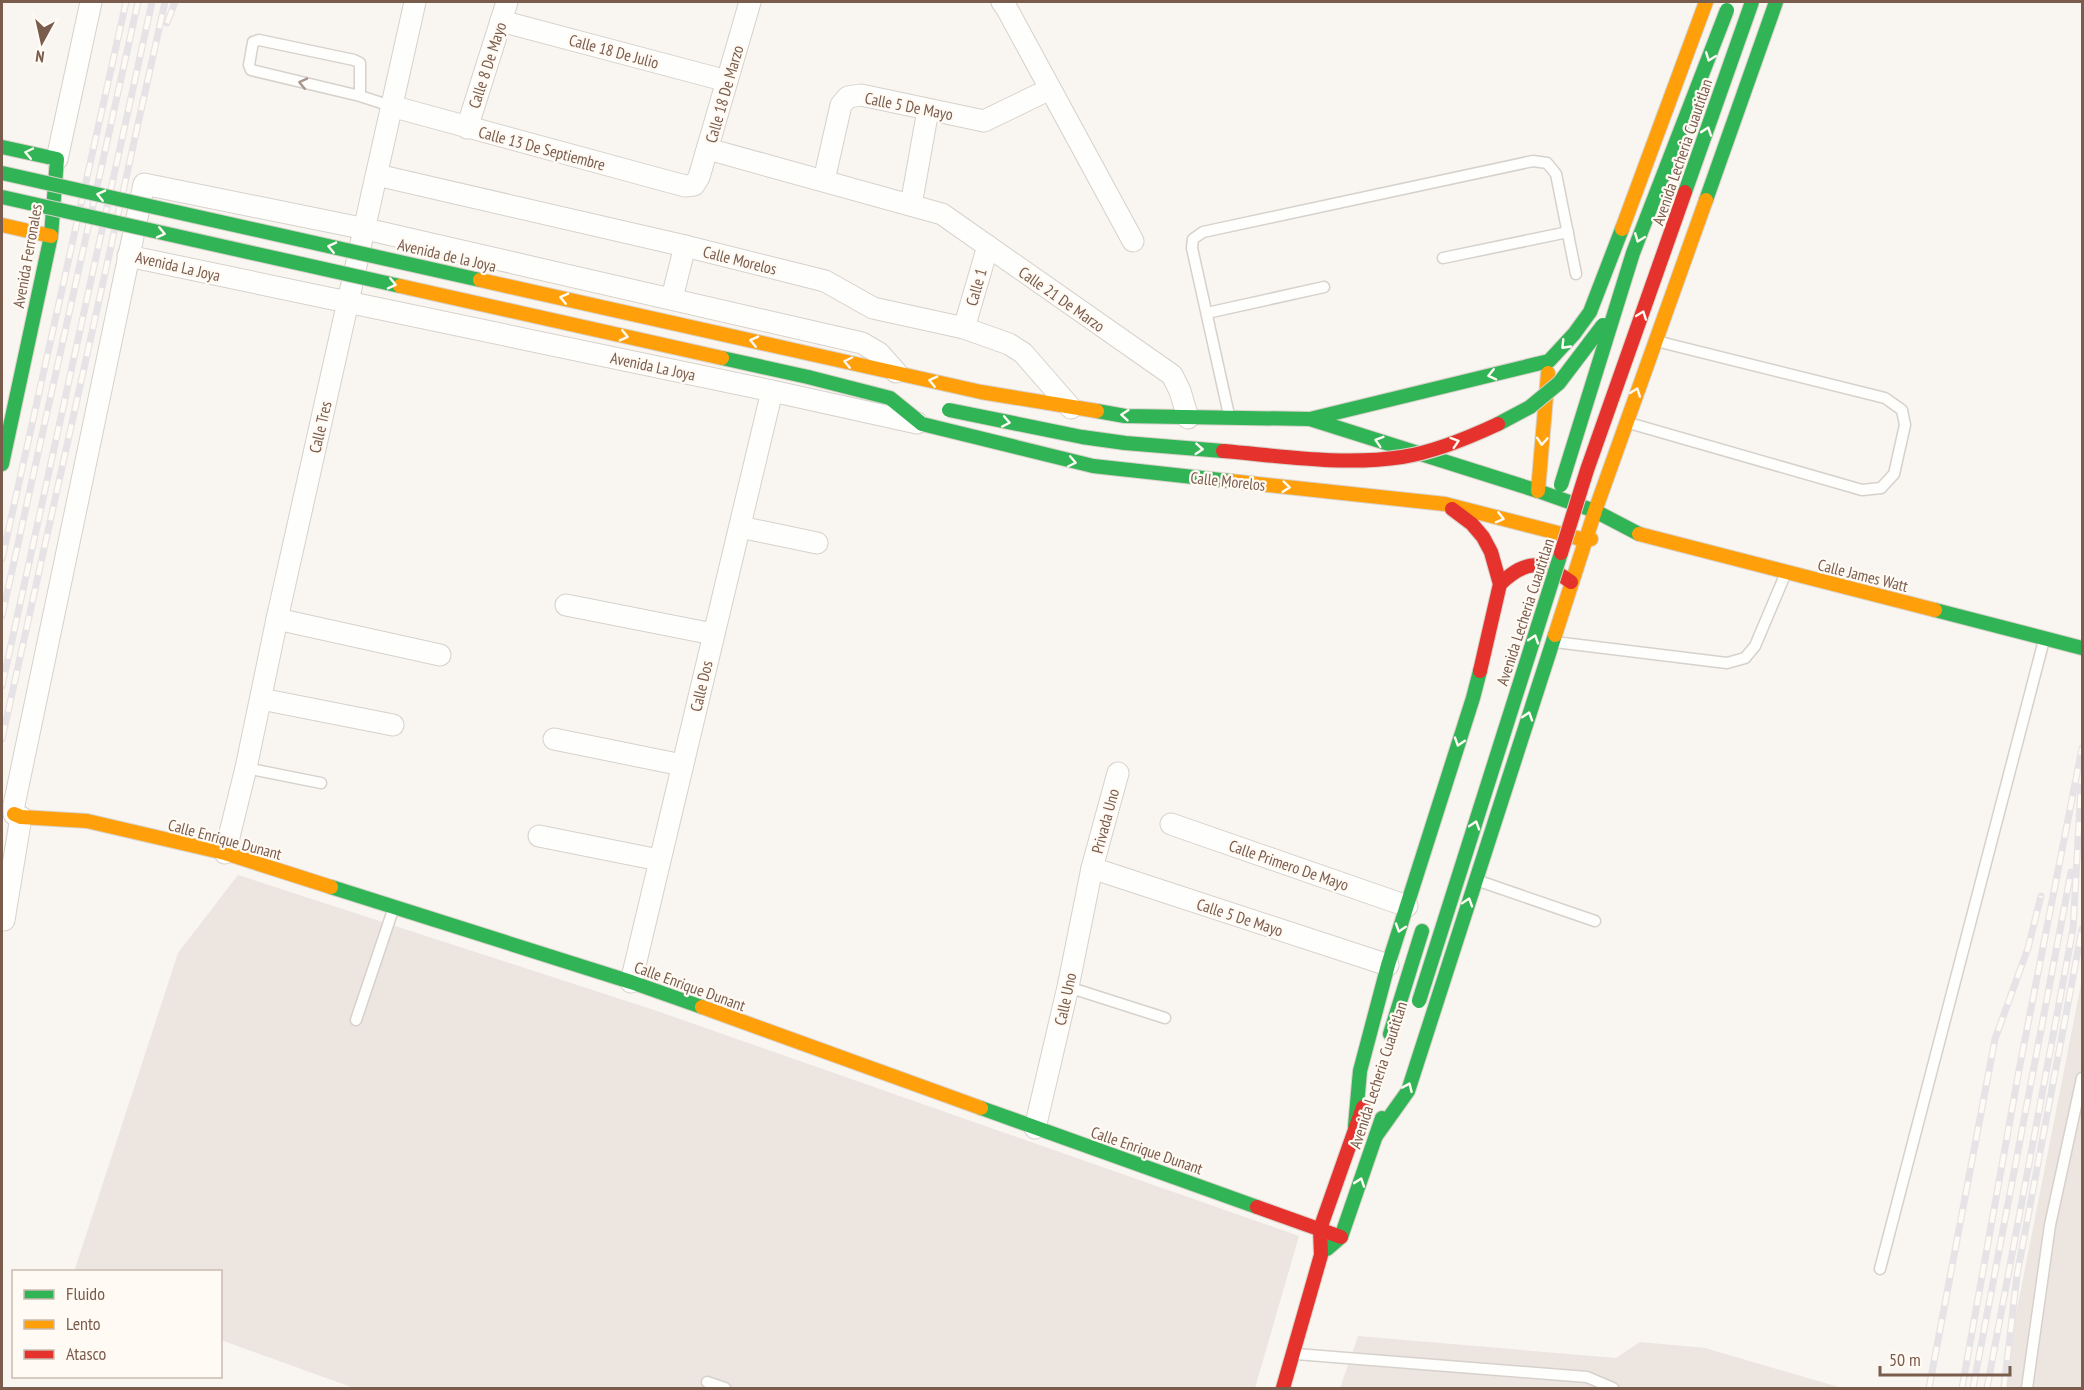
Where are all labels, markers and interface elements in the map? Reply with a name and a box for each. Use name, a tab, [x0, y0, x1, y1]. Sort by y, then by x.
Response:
north arrow	[12, 12, 72, 72]
street label: Calle 8 De Mayo	[464, 19, 510, 111]
street label: Calle 18 De Julio	[567, 29, 661, 73]
street label: Calle 18 De Marzo	[701, 43, 748, 145]
text: N	[34, 46, 46, 67]
one-way arrow	[1705, 50, 1717, 61]
street label: Avenida Lecheria Cuautitlan	[1648, 76, 1716, 228]
one-way arrow	[298, 78, 308, 91]
street label: Calle 5 De Mayo	[863, 88, 955, 124]
street label: Calle 13 De Septiembre	[476, 121, 608, 175]
one-way arrow	[1700, 126, 1712, 137]
one-way arrow	[25, 147, 35, 160]
one-way arrow	[96, 190, 106, 203]
street label: Avenida Ferronales	[8, 202, 46, 310]
one-way arrow	[156, 226, 166, 239]
one-way arrow	[1634, 232, 1646, 243]
street label: Avenida de la Joya	[396, 234, 498, 276]
one-way arrow	[328, 241, 338, 254]
street label: Calle Morelos	[701, 241, 779, 279]
street label: Avenida La Joya	[134, 247, 222, 285]
street label: Calle 21 De Marzo	[1015, 262, 1109, 336]
street label: Calle 1	[961, 266, 991, 308]
one-way arrow	[387, 277, 397, 290]
one-way arrow	[559, 293, 569, 306]
one-way arrow	[1635, 310, 1648, 321]
one-way arrow	[618, 329, 628, 342]
one-way arrow	[749, 335, 759, 348]
one-way arrow	[1561, 337, 1572, 348]
street label: Avenida La Joya	[609, 347, 697, 385]
one-way arrow	[844, 356, 854, 369]
one-way arrow	[1487, 368, 1497, 381]
one-way arrow	[929, 375, 939, 388]
one-way arrow	[1629, 387, 1642, 398]
street label: Calle Tres	[304, 399, 336, 455]
one-way arrow	[1121, 409, 1130, 422]
one-way arrow	[1001, 415, 1011, 428]
one-way arrow	[1374, 436, 1385, 448]
one-way arrow	[1449, 436, 1460, 449]
one-way arrow	[1536, 436, 1549, 445]
one-way arrow	[1195, 442, 1204, 455]
one-way arrow	[1067, 454, 1077, 467]
street label: Calle Morelos	[1190, 467, 1266, 495]
one-way arrow	[1282, 480, 1291, 493]
one-way arrow	[1494, 511, 1504, 523]
street label: Avenida Lecheria Cuautitlan	[1492, 536, 1558, 688]
street label: Calle James Watt	[1816, 554, 1911, 596]
one-way arrow	[1526, 634, 1539, 645]
street label: Calle Dos	[685, 659, 717, 713]
one-way arrow	[1521, 711, 1533, 722]
one-way arrow	[1454, 736, 1466, 747]
street label: Privada Uno	[1087, 786, 1123, 856]
street label: Calle Enrique Dunant	[166, 814, 285, 864]
one-way arrow	[1468, 820, 1480, 831]
street label: Calle Primero De Mayo	[1227, 835, 1352, 895]
street label: Calle 5 De Mayo	[1194, 894, 1286, 940]
one-way arrow	[1461, 897, 1474, 908]
one-way arrow	[1395, 922, 1407, 933]
street label: Calle Enrique Dunant	[632, 957, 749, 1016]
street label: Calle Uno	[1050, 971, 1080, 1027]
street label: Avenida Lecheria Cuautitlan	[1345, 999, 1411, 1151]
one-way arrow	[1400, 1083, 1412, 1094]
street label: Calle Enrique Dunant	[1089, 1122, 1206, 1179]
one-way arrow	[1353, 1177, 1366, 1188]
legend	[12, 1270, 222, 1378]
text: Fluido	[66, 1282, 105, 1305]
text: Lento	[66, 1312, 101, 1335]
scale bar	[1880, 1339, 2010, 1377]
text: Atasco	[66, 1342, 107, 1365]
text: 50 m	[1889, 1348, 1921, 1371]

